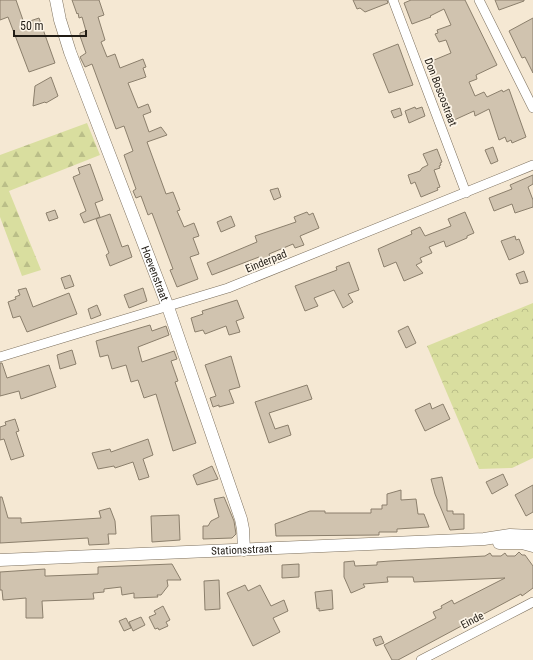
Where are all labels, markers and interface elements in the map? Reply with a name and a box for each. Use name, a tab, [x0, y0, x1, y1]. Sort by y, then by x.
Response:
scale bar	[14, 12, 86, 38]
text: 50 m	[20, 19, 44, 33]
street label: Don Boscostraat	[422, 56, 460, 128]
street label: Hoevenstraat	[138, 244, 171, 303]
street label: Einderpad	[244, 247, 289, 276]
street label: Stationsstraat	[211, 542, 273, 558]
street label: Einde	[459, 609, 486, 632]

